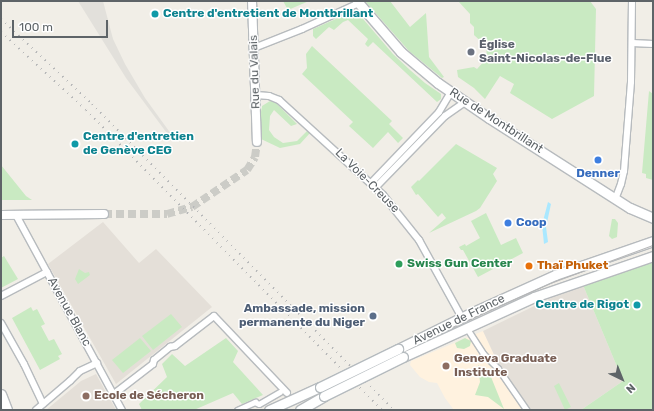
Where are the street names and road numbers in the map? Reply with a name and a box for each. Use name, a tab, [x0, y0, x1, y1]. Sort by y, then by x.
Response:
street label: Rue du Valais	[247, 35, 263, 109]
street label: Rue de Montbrillant	[446, 85, 546, 157]
street label: La Voie-Creuse	[332, 146, 402, 216]
street label: Avenue Blanc	[44, 275, 94, 349]
street label: Avenue de France	[411, 292, 507, 348]

